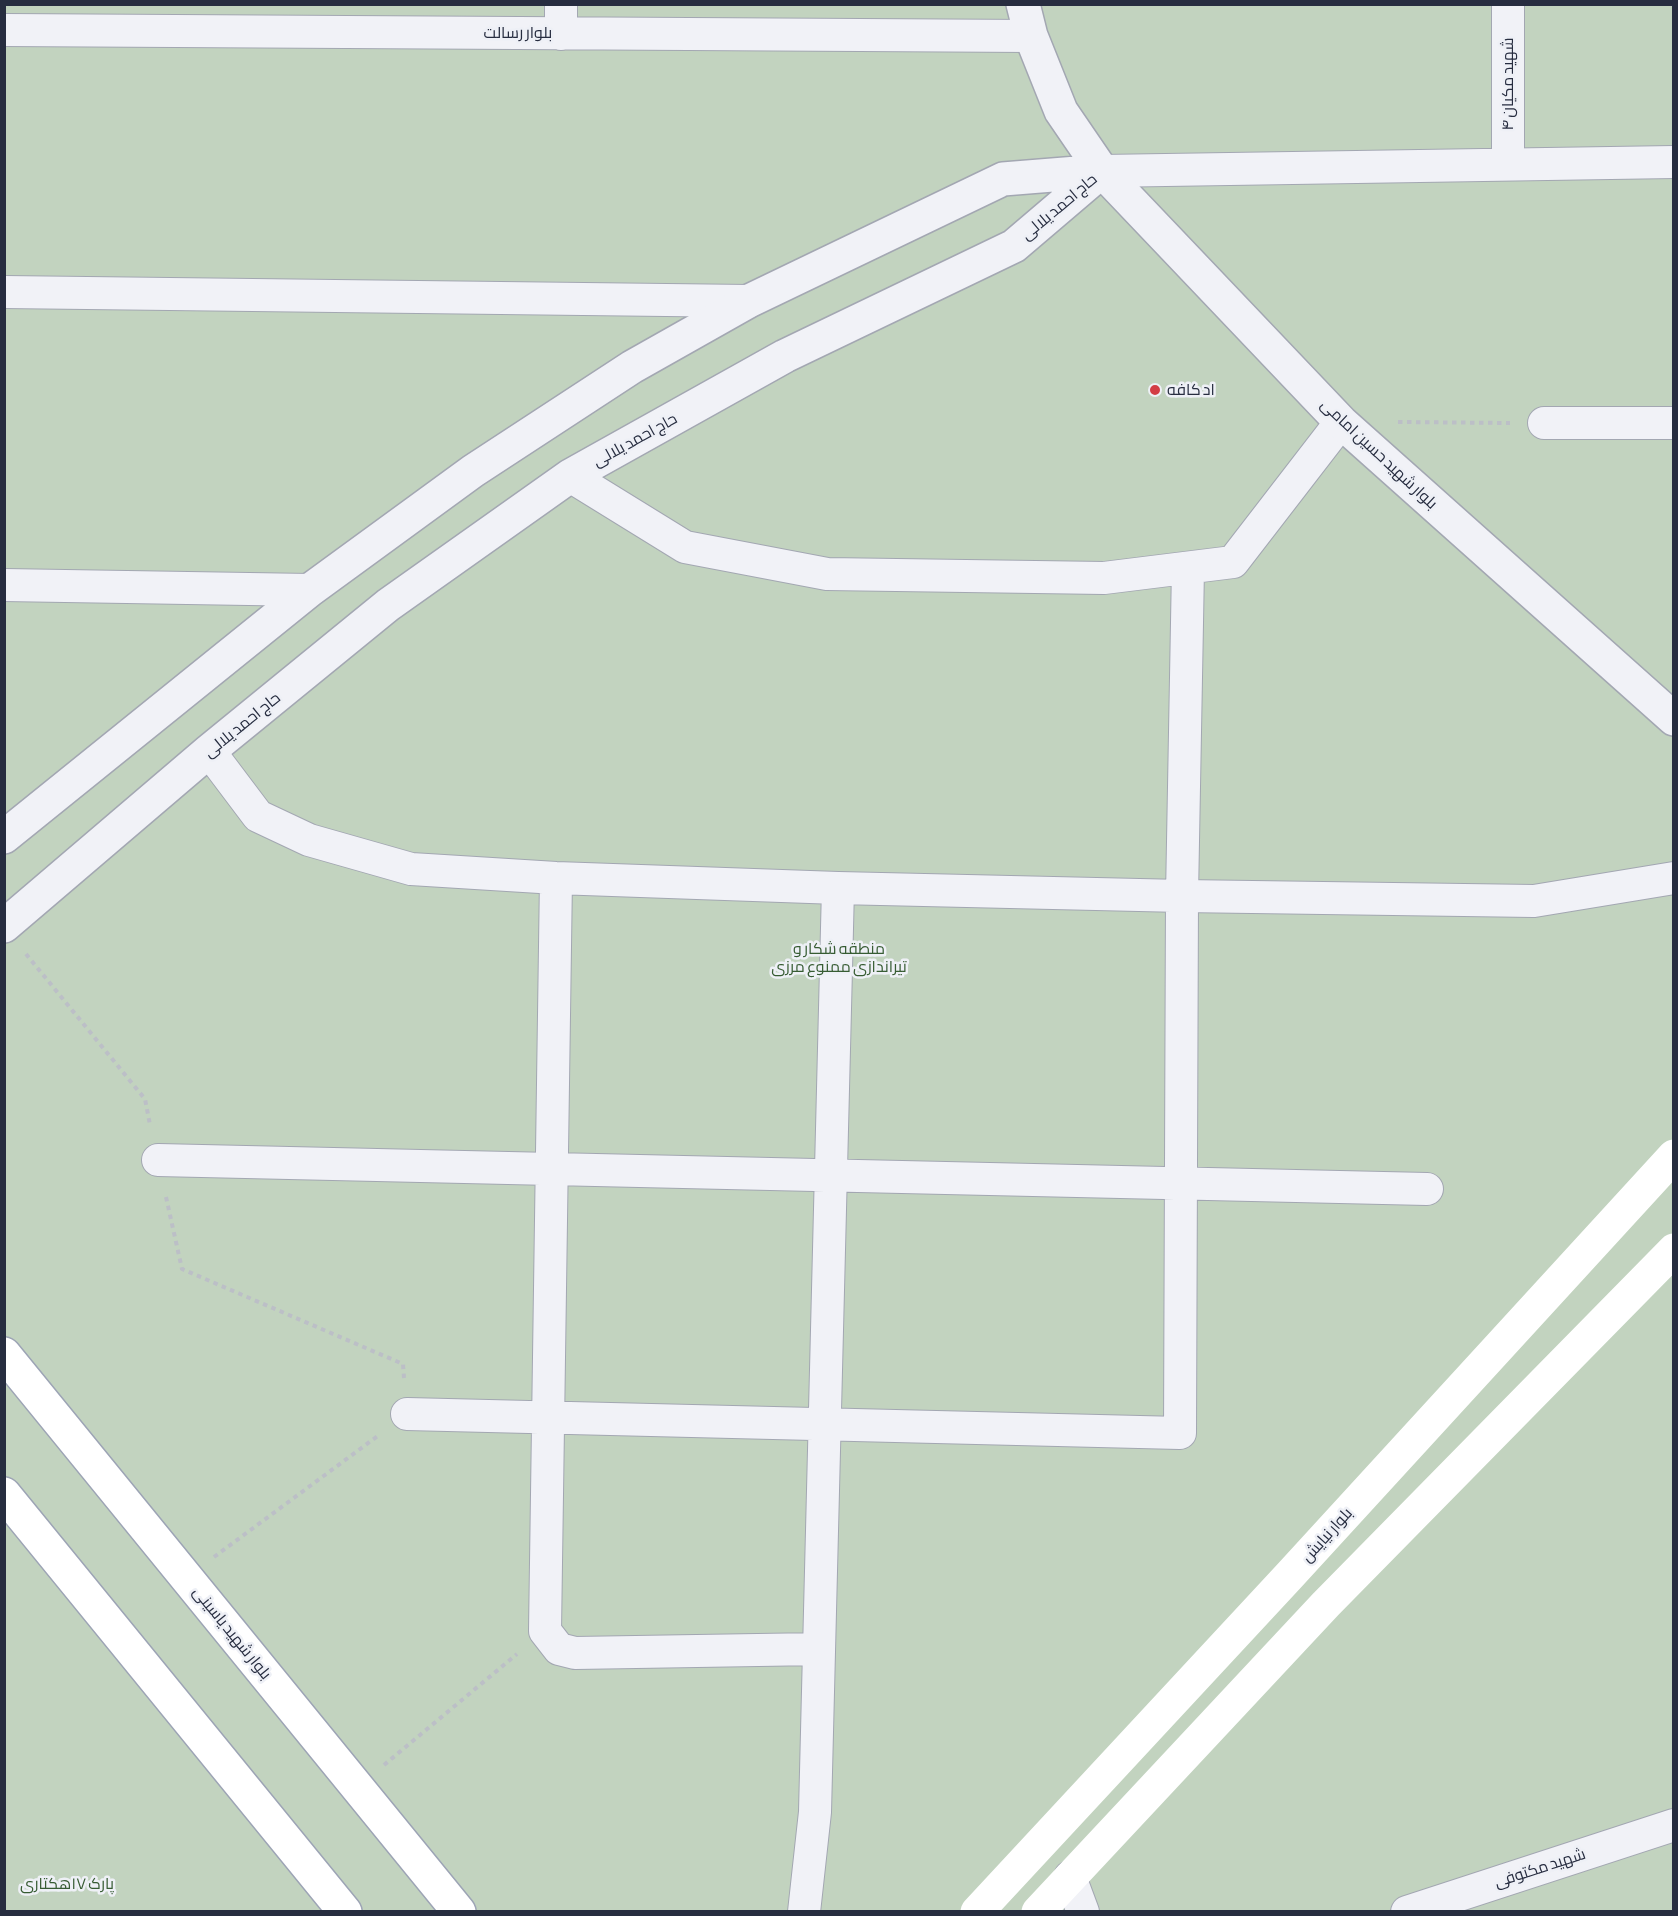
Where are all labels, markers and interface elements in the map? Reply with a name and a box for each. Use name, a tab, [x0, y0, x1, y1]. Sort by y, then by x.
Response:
street label: بلوار رسالت	[484, 23, 552, 43]
street label: شهید مکیان ۴	[1498, 38, 1518, 130]
street label: حاج احمد یلالی	[1017, 170, 1101, 244]
place label: اد کافه	[1167, 380, 1215, 400]
marker: اد کافه	[1148, 383, 1162, 397]
street label: بلوار شهید حسین امامی	[1317, 395, 1441, 513]
street label: حاج احمد یلالی	[590, 409, 680, 471]
street label: حاج احمد یلالی	[200, 688, 284, 762]
park label: منطقه شکار و تیراندازی ممنوع مرزی	[771, 939, 907, 977]
street label: بلوار نیایش	[1297, 1504, 1357, 1566]
street label: بلوار شهید یاسینی	[189, 1583, 275, 1683]
street label: شهید مکتوفی	[1492, 1844, 1588, 1892]
park label: پارک ۱۷هکتاری	[20, 1874, 114, 1894]

